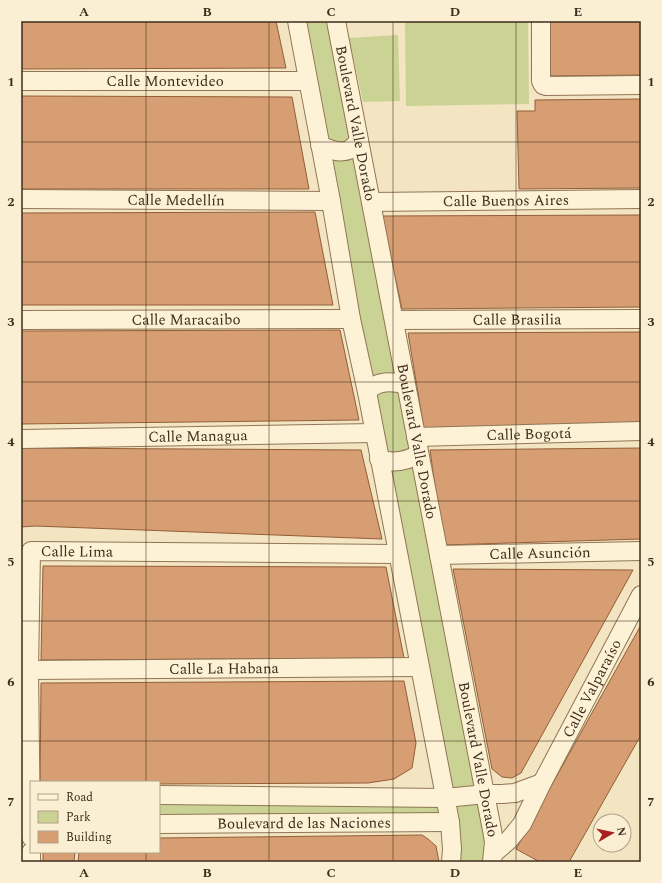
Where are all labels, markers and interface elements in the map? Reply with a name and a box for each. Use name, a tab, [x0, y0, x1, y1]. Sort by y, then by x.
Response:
text: A	[79, 2, 89, 22]
text: B	[202, 2, 212, 22]
text: C	[326, 2, 336, 22]
text: D	[450, 2, 460, 22]
text: E	[574, 2, 583, 22]
street label: Boulevard Valle Dorado	[329, 43, 381, 203]
street label: Calle Montevideo	[106, 70, 224, 93]
text: 1	[7, 72, 15, 92]
text: 1	[647, 72, 655, 92]
street label: Calle Medellín	[127, 189, 225, 212]
street label: Calle Buenos Aires	[443, 189, 569, 213]
text: 2	[7, 192, 15, 212]
text: 2	[647, 192, 655, 212]
street label: Calle Maracaibo	[131, 308, 241, 332]
street label: Calle Brasilia	[472, 308, 562, 332]
text: 3	[7, 312, 15, 332]
text: 3	[647, 312, 655, 332]
street label: Boulevard Valle Dorado	[390, 362, 443, 521]
street label: Calle Bogotá	[486, 422, 572, 447]
street label: Calle Managua	[148, 424, 249, 449]
text: 4	[7, 432, 15, 452]
text: 4	[647, 432, 655, 452]
street label: Calle Lima	[41, 540, 114, 564]
street label: Calle Asunción	[489, 541, 591, 566]
text: 5	[7, 552, 15, 572]
text: 5	[647, 552, 655, 572]
street label: Calle Valparaíso	[557, 635, 628, 742]
street label: Calle La Habana	[169, 657, 280, 681]
text: 6	[7, 672, 15, 692]
text: 6	[647, 672, 655, 692]
street label: Boulevard Valle Dorado	[452, 680, 504, 839]
legend	[30, 781, 160, 853]
text: Road	[66, 788, 93, 807]
text: 7	[7, 792, 15, 812]
text: 7	[647, 792, 655, 812]
text: Park	[66, 808, 91, 827]
street label: Boulevard de las Naciones	[217, 811, 391, 836]
north arrow	[592, 813, 632, 853]
text: N	[612, 826, 630, 837]
text: Building	[66, 828, 112, 847]
text: A	[79, 863, 89, 883]
text: B	[202, 863, 212, 883]
text: C	[326, 863, 336, 883]
text: D	[450, 863, 460, 883]
text: E	[574, 863, 583, 883]

